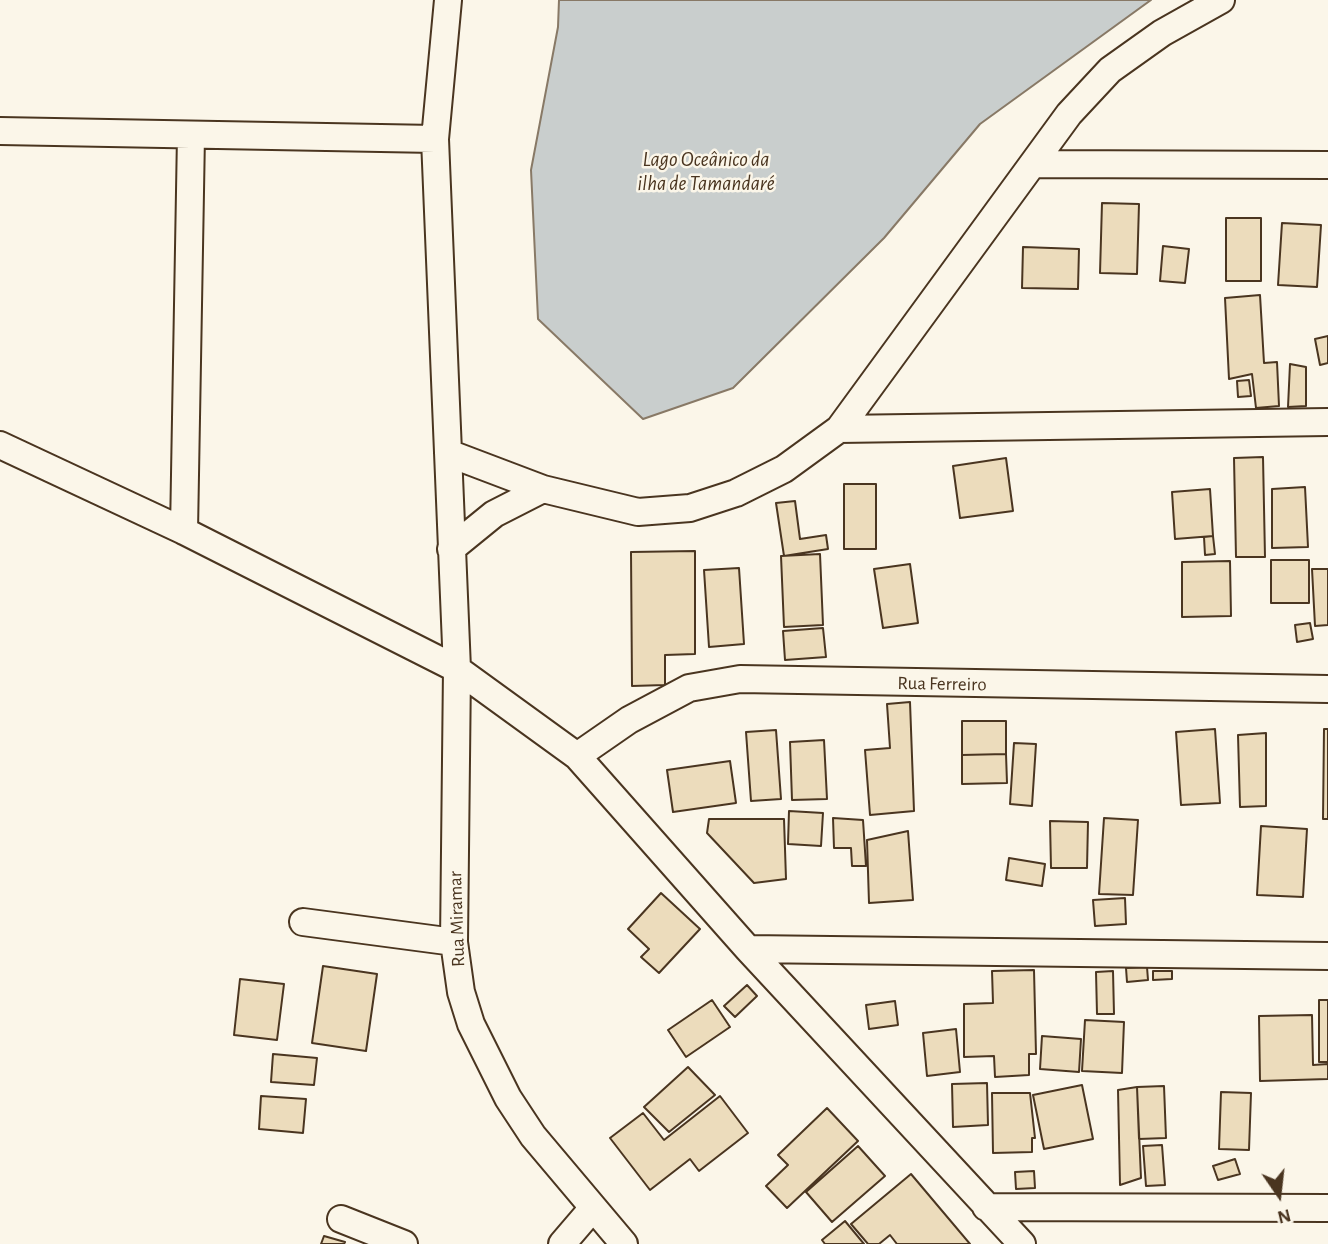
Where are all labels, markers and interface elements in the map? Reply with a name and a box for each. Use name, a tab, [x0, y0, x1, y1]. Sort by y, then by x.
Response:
water label: Lago Oceânico da ilha de Tamandaré	[637, 147, 775, 197]
street label: Rua Ferreiro	[897, 672, 987, 696]
street label: Rua Miramar	[444, 871, 470, 967]
north arrow	[1244, 1160, 1314, 1230]
text: N	[1275, 1205, 1293, 1227]

